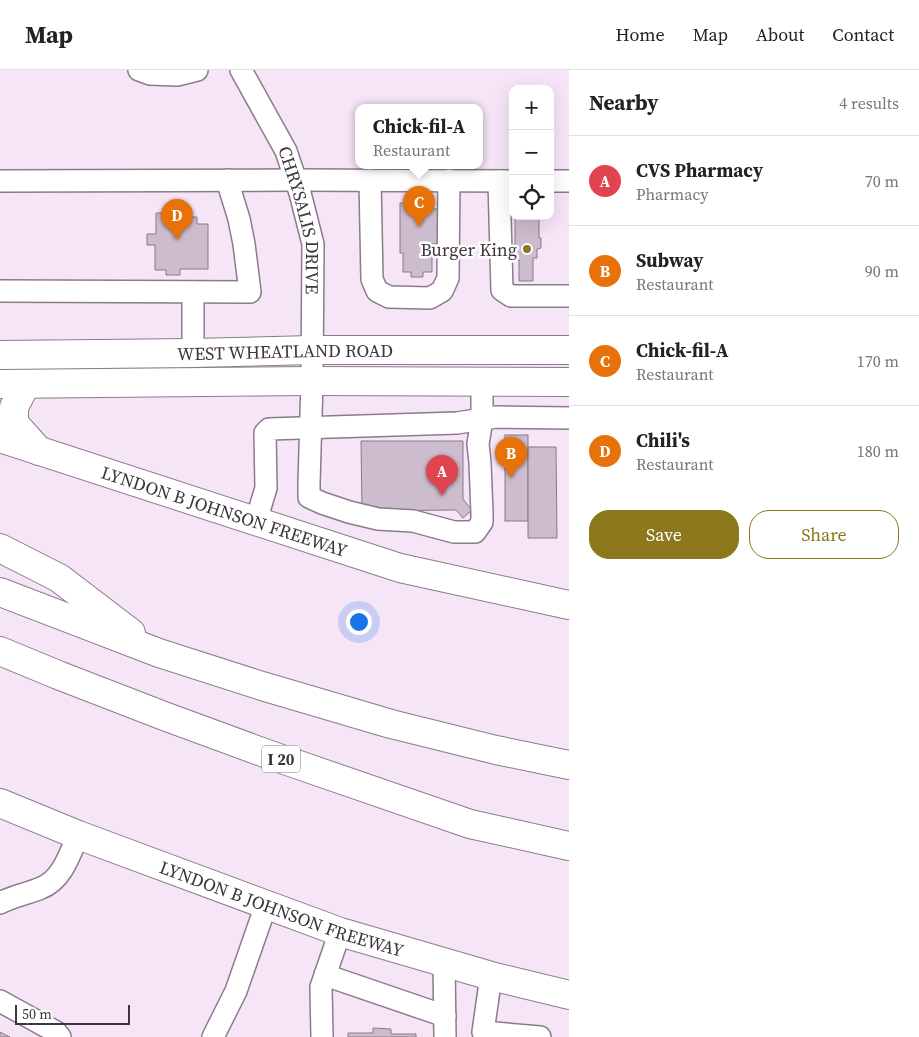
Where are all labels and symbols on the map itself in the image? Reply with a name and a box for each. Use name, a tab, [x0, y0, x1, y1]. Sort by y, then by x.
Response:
street label: CHRYSALIS DRIVE	[273, 143, 326, 295]
pin: C	[403, 186, 435, 227]
pin: D	[161, 199, 193, 240]
place label: Burger King	[420, 237, 517, 262]
marker: Burger King	[521, 243, 533, 255]
street label: WEST WHEATLAND ROAD	[177, 337, 393, 366]
pin: B	[495, 437, 527, 478]
pin: A	[426, 455, 458, 496]
street label: LYNDON B JOHNSON FREEWAY	[98, 459, 351, 563]
your location	[346, 609, 372, 635]
road number: I 20	[262, 746, 300, 772]
street label: LYNDON B JOHNSON FREEWAY	[156, 854, 407, 963]
scale bar	[15, 1002, 130, 1025]

